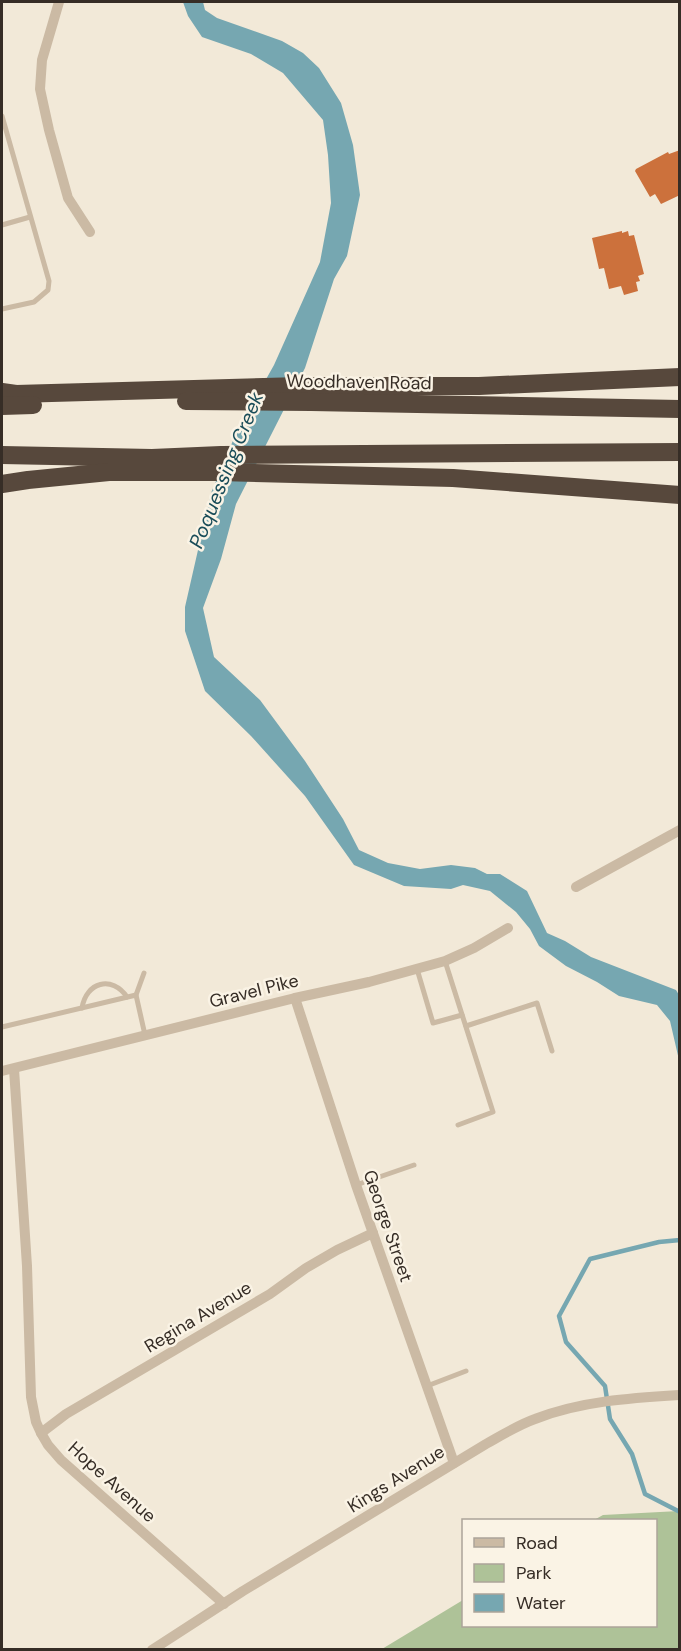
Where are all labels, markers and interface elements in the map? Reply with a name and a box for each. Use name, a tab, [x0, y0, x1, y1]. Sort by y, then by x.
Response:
street label: Woodhaven Road	[286, 369, 432, 395]
water label: Poquessing Creek	[183, 387, 269, 552]
street label: Gravel Pike	[207, 968, 301, 1014]
street label: George Street	[358, 1167, 418, 1285]
street label: Regina Avenue	[140, 1276, 256, 1358]
street label: Hope Avenue	[63, 1436, 161, 1528]
street label: Kings Avenue	[343, 1440, 449, 1518]
legend	[462, 1519, 657, 1627]
text: Road	[516, 1531, 558, 1555]
text: Park	[516, 1561, 552, 1585]
text: Water	[516, 1591, 566, 1615]

